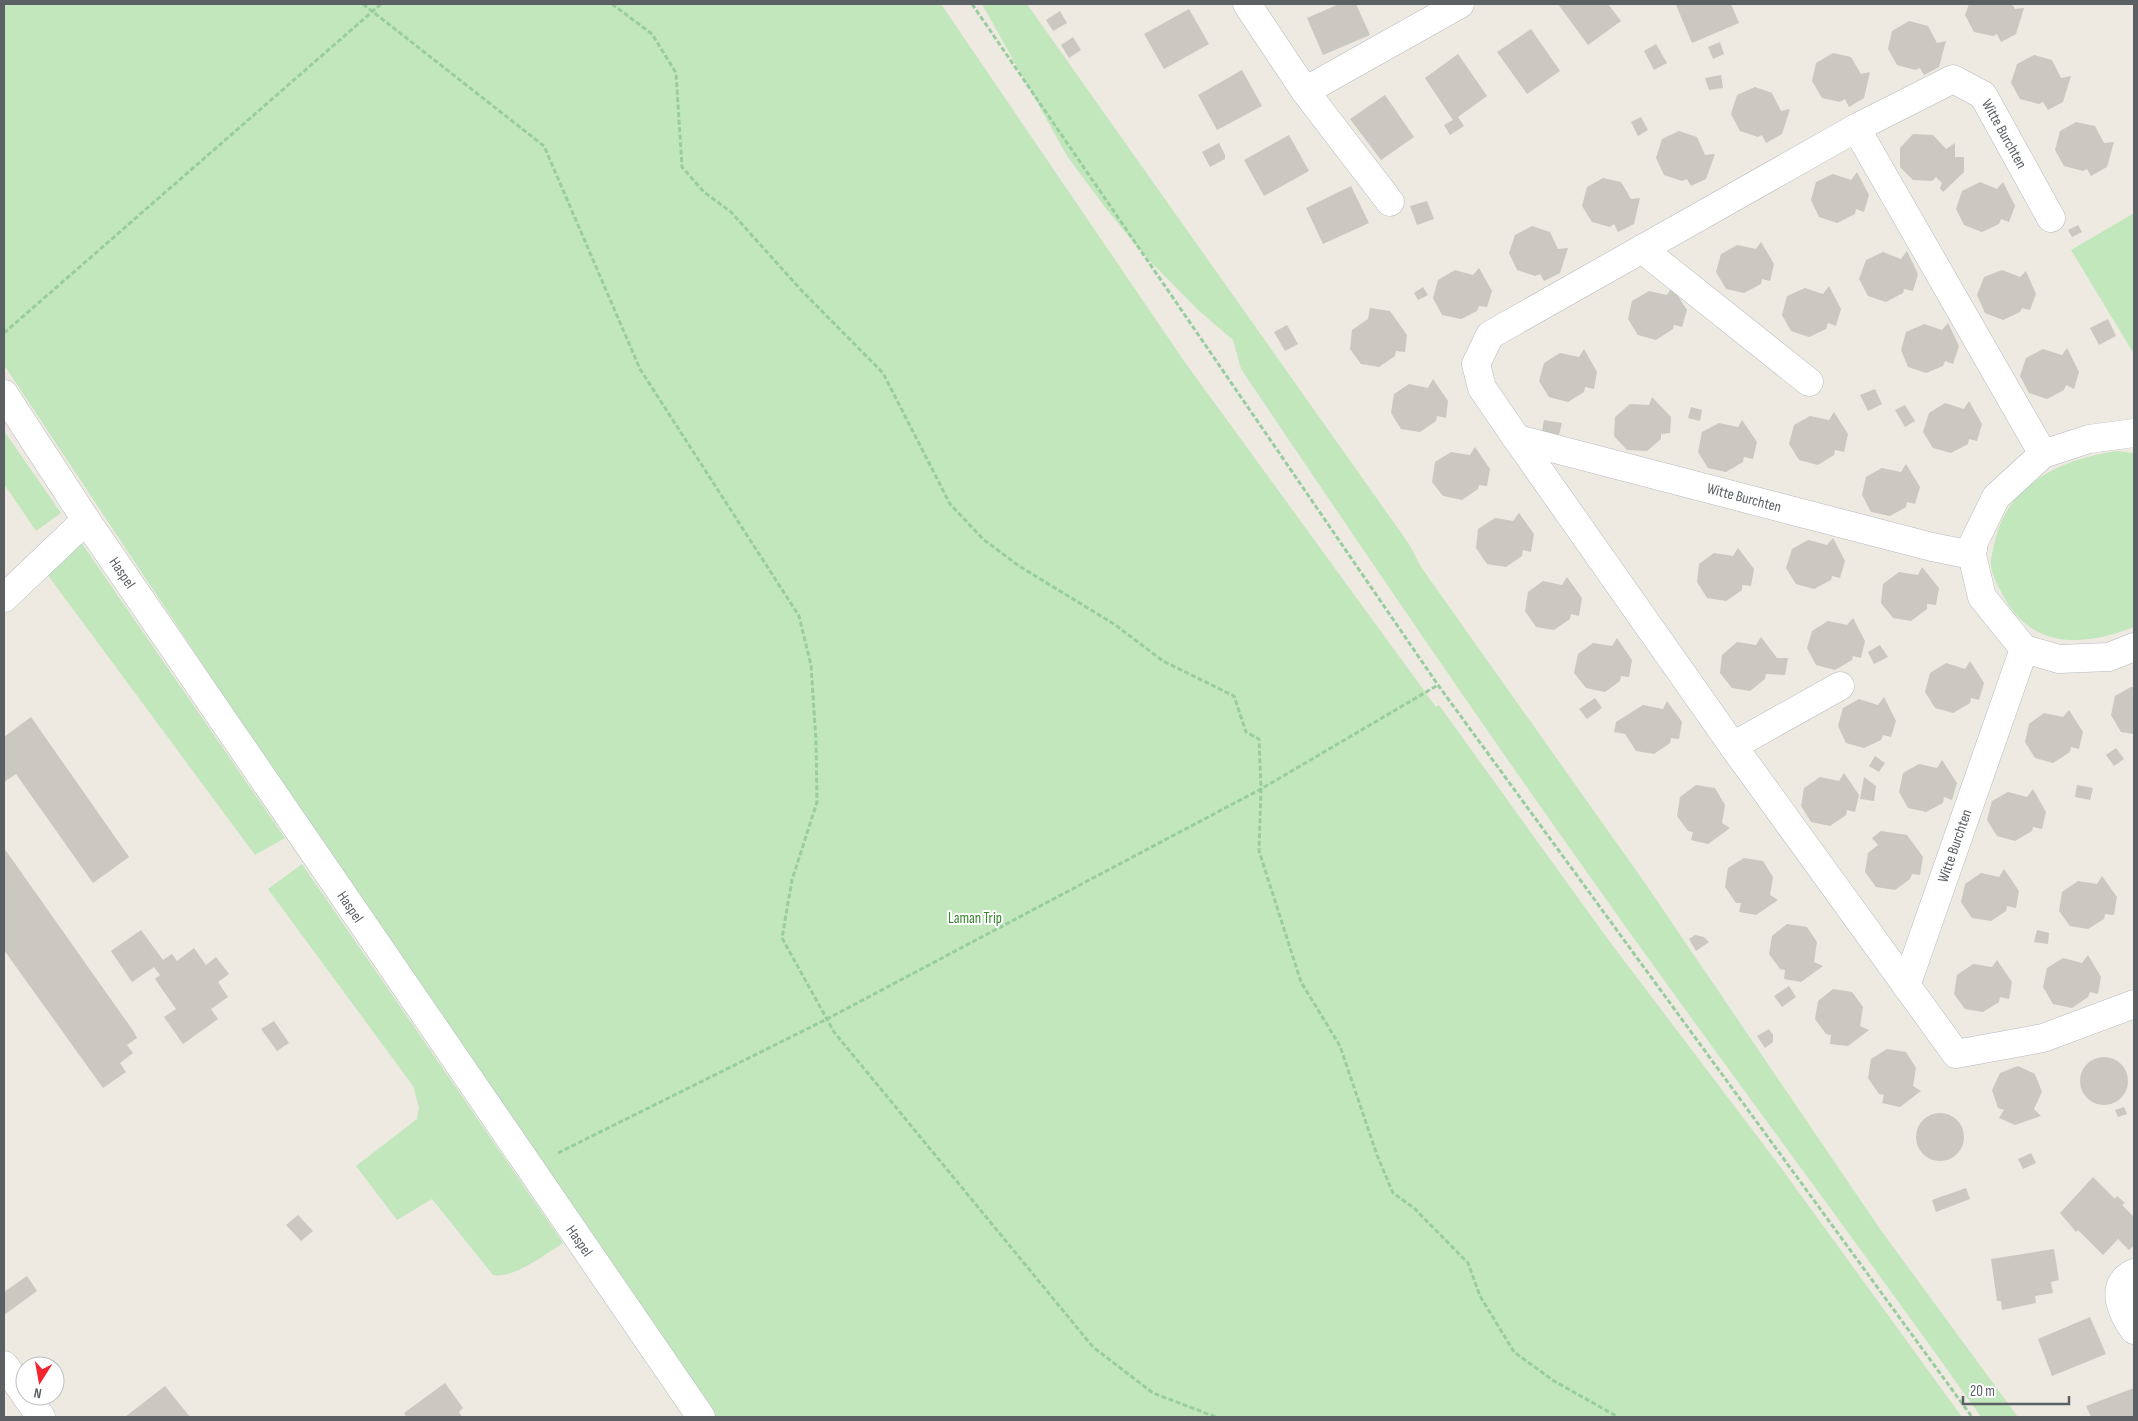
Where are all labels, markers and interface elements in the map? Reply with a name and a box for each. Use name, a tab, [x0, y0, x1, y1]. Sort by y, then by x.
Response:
street label: Witte Burchten	[1977, 96, 2031, 172]
street label: Witte Burchten	[1705, 479, 1783, 517]
street label: Haspel	[105, 554, 139, 592]
street label: Witte Burchten	[1934, 807, 1976, 885]
street label: Haspel	[333, 888, 367, 926]
park label: Laman Trip	[948, 909, 1002, 928]
street label: Haspel	[562, 1222, 596, 1260]
north arrow	[15, 1356, 65, 1406]
scale bar	[1963, 1374, 2069, 1406]
text: 20 m	[1970, 1382, 1995, 1401]
text: N	[32, 1384, 43, 1402]

